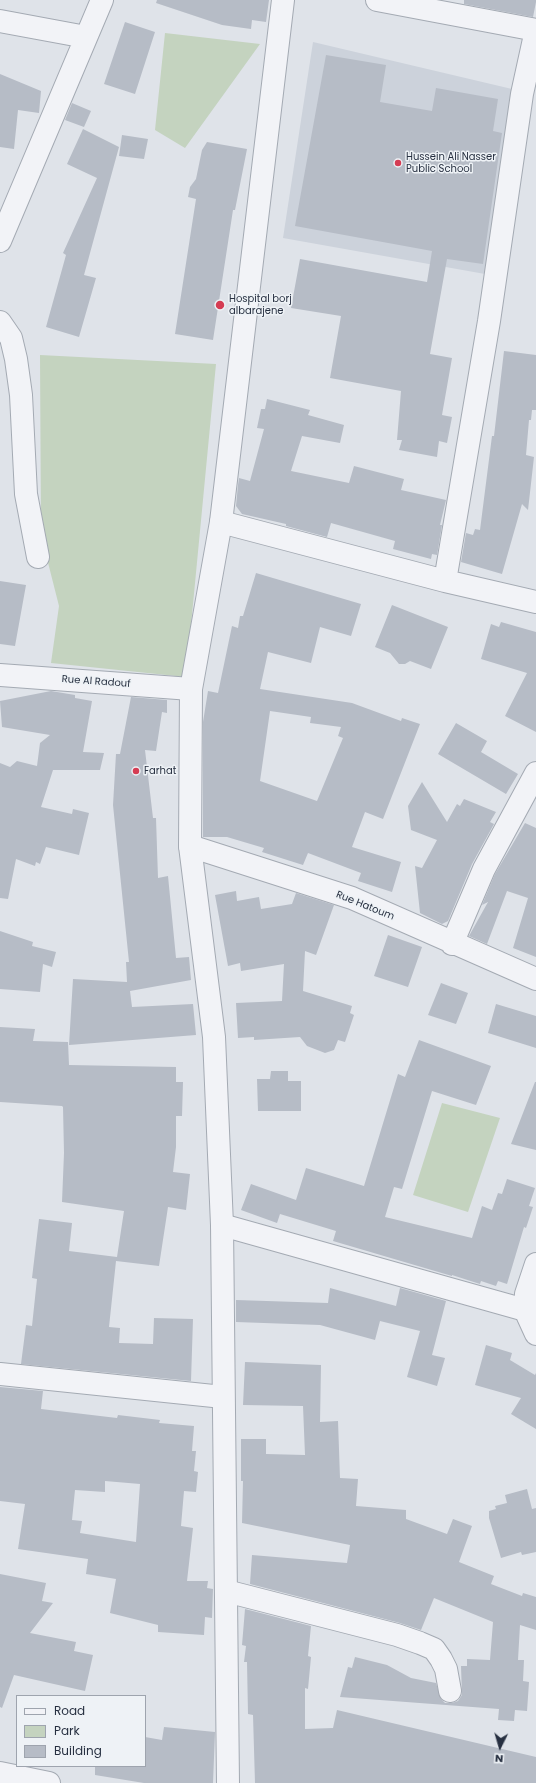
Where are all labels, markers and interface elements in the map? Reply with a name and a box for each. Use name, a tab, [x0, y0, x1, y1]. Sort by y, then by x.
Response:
place label: Hussein Ali Nasser Public School	[406, 151, 496, 174]
marker: Hussein Ali Nasser Public School	[393, 158, 403, 168]
place label: Hospital borj albarajene	[229, 293, 292, 316]
marker: Hospital borj albarajene	[214, 299, 226, 311]
street label: Rue Al Radouf	[61, 674, 131, 690]
place label: Farhat	[144, 765, 176, 777]
marker: Farhat	[131, 766, 141, 776]
street label: Rue Hatoum	[334, 889, 396, 923]
legend	[16, 1695, 146, 1767]
text: Road	[54, 1702, 85, 1719]
text: Park	[54, 1722, 80, 1739]
north arrow	[480, 1727, 520, 1767]
text: Building	[54, 1742, 102, 1759]
text: N	[494, 1751, 504, 1767]

